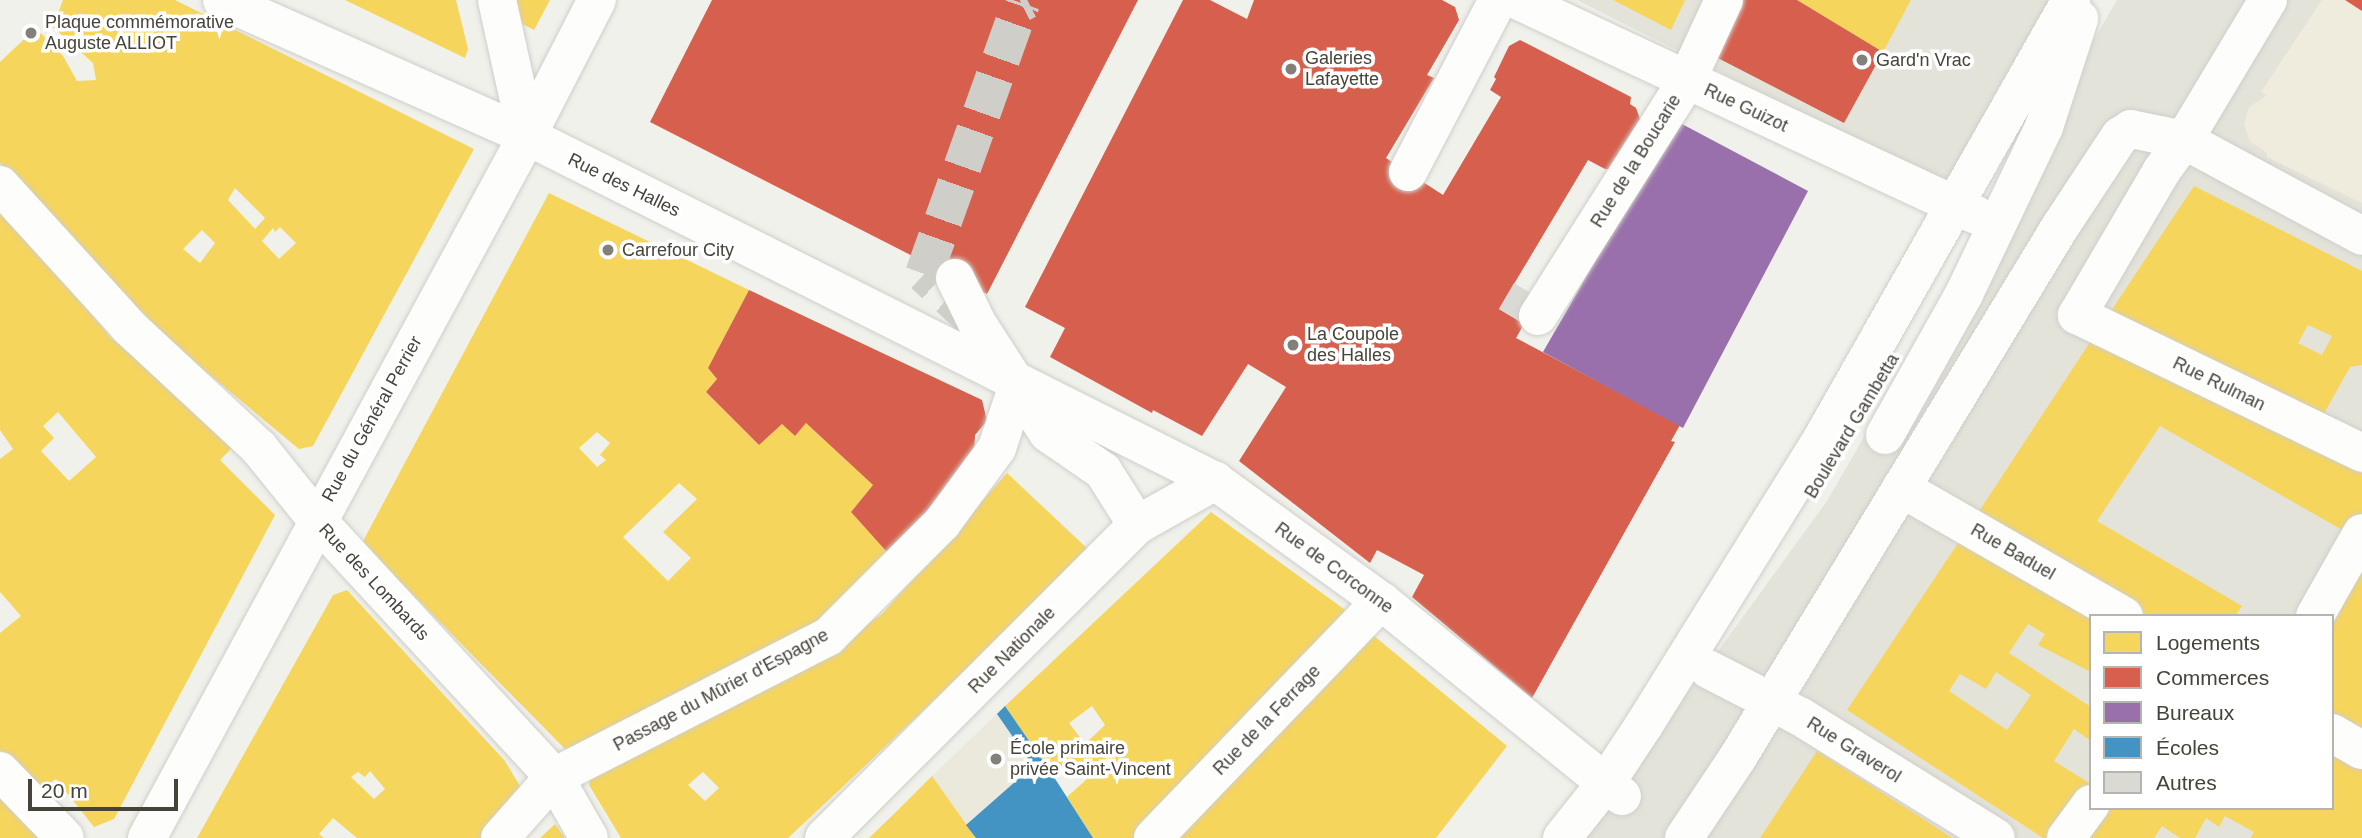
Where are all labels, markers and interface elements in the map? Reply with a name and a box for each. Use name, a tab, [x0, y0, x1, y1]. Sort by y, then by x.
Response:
place label: Plaque commémorative Auguste ALLIOT	[45, 12, 234, 54]
marker: Plaque commémorative Auguste ALLIOT	[23, 25, 39, 41]
place label: Galeries Lafayette	[1305, 48, 1379, 90]
place label: Gard'n Vrac	[1876, 49, 1971, 71]
marker: Gard'n Vrac	[1854, 52, 1870, 68]
marker: Galeries Lafayette	[1283, 61, 1299, 77]
street label: Rue Guizot	[1701, 79, 1791, 137]
street label: Rue de la Boucarie	[1586, 90, 1686, 232]
street label: Rue des Halles	[564, 149, 684, 221]
place label: Carrefour City	[622, 239, 734, 261]
marker: Carrefour City	[600, 242, 616, 258]
place label: La Coupole des Halles	[1307, 324, 1399, 366]
street label: Rue du Général Perrier	[317, 332, 427, 506]
marker: La Coupole des Halles	[1285, 337, 1301, 353]
street label: Boulevard Gambetta	[1800, 350, 1904, 502]
street label: Rue Rulman	[2169, 352, 2269, 416]
street label: Rue de Corconne	[1271, 518, 1397, 618]
street label: Rue des Lombards	[314, 519, 434, 645]
street label: Rue Baduel	[1967, 519, 2059, 585]
street label: Rue Nationale	[964, 602, 1060, 698]
legend	[2089, 614, 2334, 810]
street label: Passage du Mûrier d'Espagne	[610, 624, 832, 756]
text: Logements	[2156, 631, 2260, 654]
street label: Rue de la Ferrage	[1209, 660, 1325, 780]
text: Commerces	[2156, 666, 2269, 689]
text: Bureaux	[2156, 701, 2234, 724]
street label: Rue Graverol	[1803, 712, 1905, 788]
text: Écoles	[2156, 736, 2219, 759]
place label: École primaire privée Saint-Vincent	[1010, 738, 1171, 780]
marker: École primaire privée Saint-Vincent	[988, 751, 1004, 767]
scale bar	[32, 764, 182, 808]
text: Autres	[2156, 771, 2217, 794]
text: 20 m	[41, 779, 88, 802]

